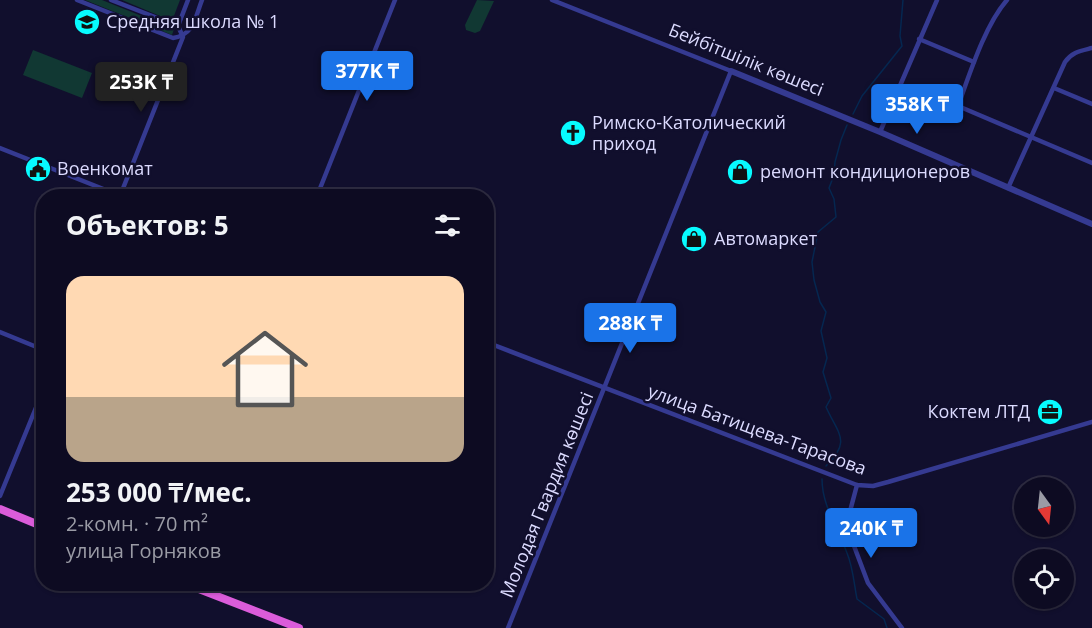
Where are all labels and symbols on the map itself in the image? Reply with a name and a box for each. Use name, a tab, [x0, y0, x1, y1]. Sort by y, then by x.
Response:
school or university icon: Средняя школа № 1	[72, 7, 102, 37]
place label: Средняя школа № 1	[106, 9, 279, 33]
street label: Бейбітшілік көшесі	[665, 17, 827, 101]
pin: 377K ₸	[318, 51, 416, 102]
pin: 253K ₸	[92, 62, 190, 113]
pin: 358K ₸	[868, 84, 966, 135]
place label: Римско-Католический приход	[592, 110, 786, 155]
church icon: Римско-Католический приход	[558, 118, 588, 148]
public building icon: Военкомат	[23, 154, 53, 184]
place label: Военкомат	[57, 156, 153, 180]
shop icon: ремонт кондиционеров	[725, 157, 755, 187]
place label: ремонт кондиционеров	[760, 159, 970, 183]
shop icon: Автомаркет	[679, 224, 709, 254]
place label: Автомаркет	[714, 226, 818, 250]
pin: 288K ₸	[581, 303, 679, 354]
street label: улица Батищева-Тарасова	[645, 378, 870, 480]
street label: Молодая Гвардия көшесі	[494, 388, 598, 601]
office icon: Коктем ЛТД	[1035, 397, 1065, 427]
place label: Коктем ЛТД	[928, 399, 1030, 423]
north arrow	[1014, 477, 1074, 537]
pin: 240K ₸	[822, 508, 920, 559]

